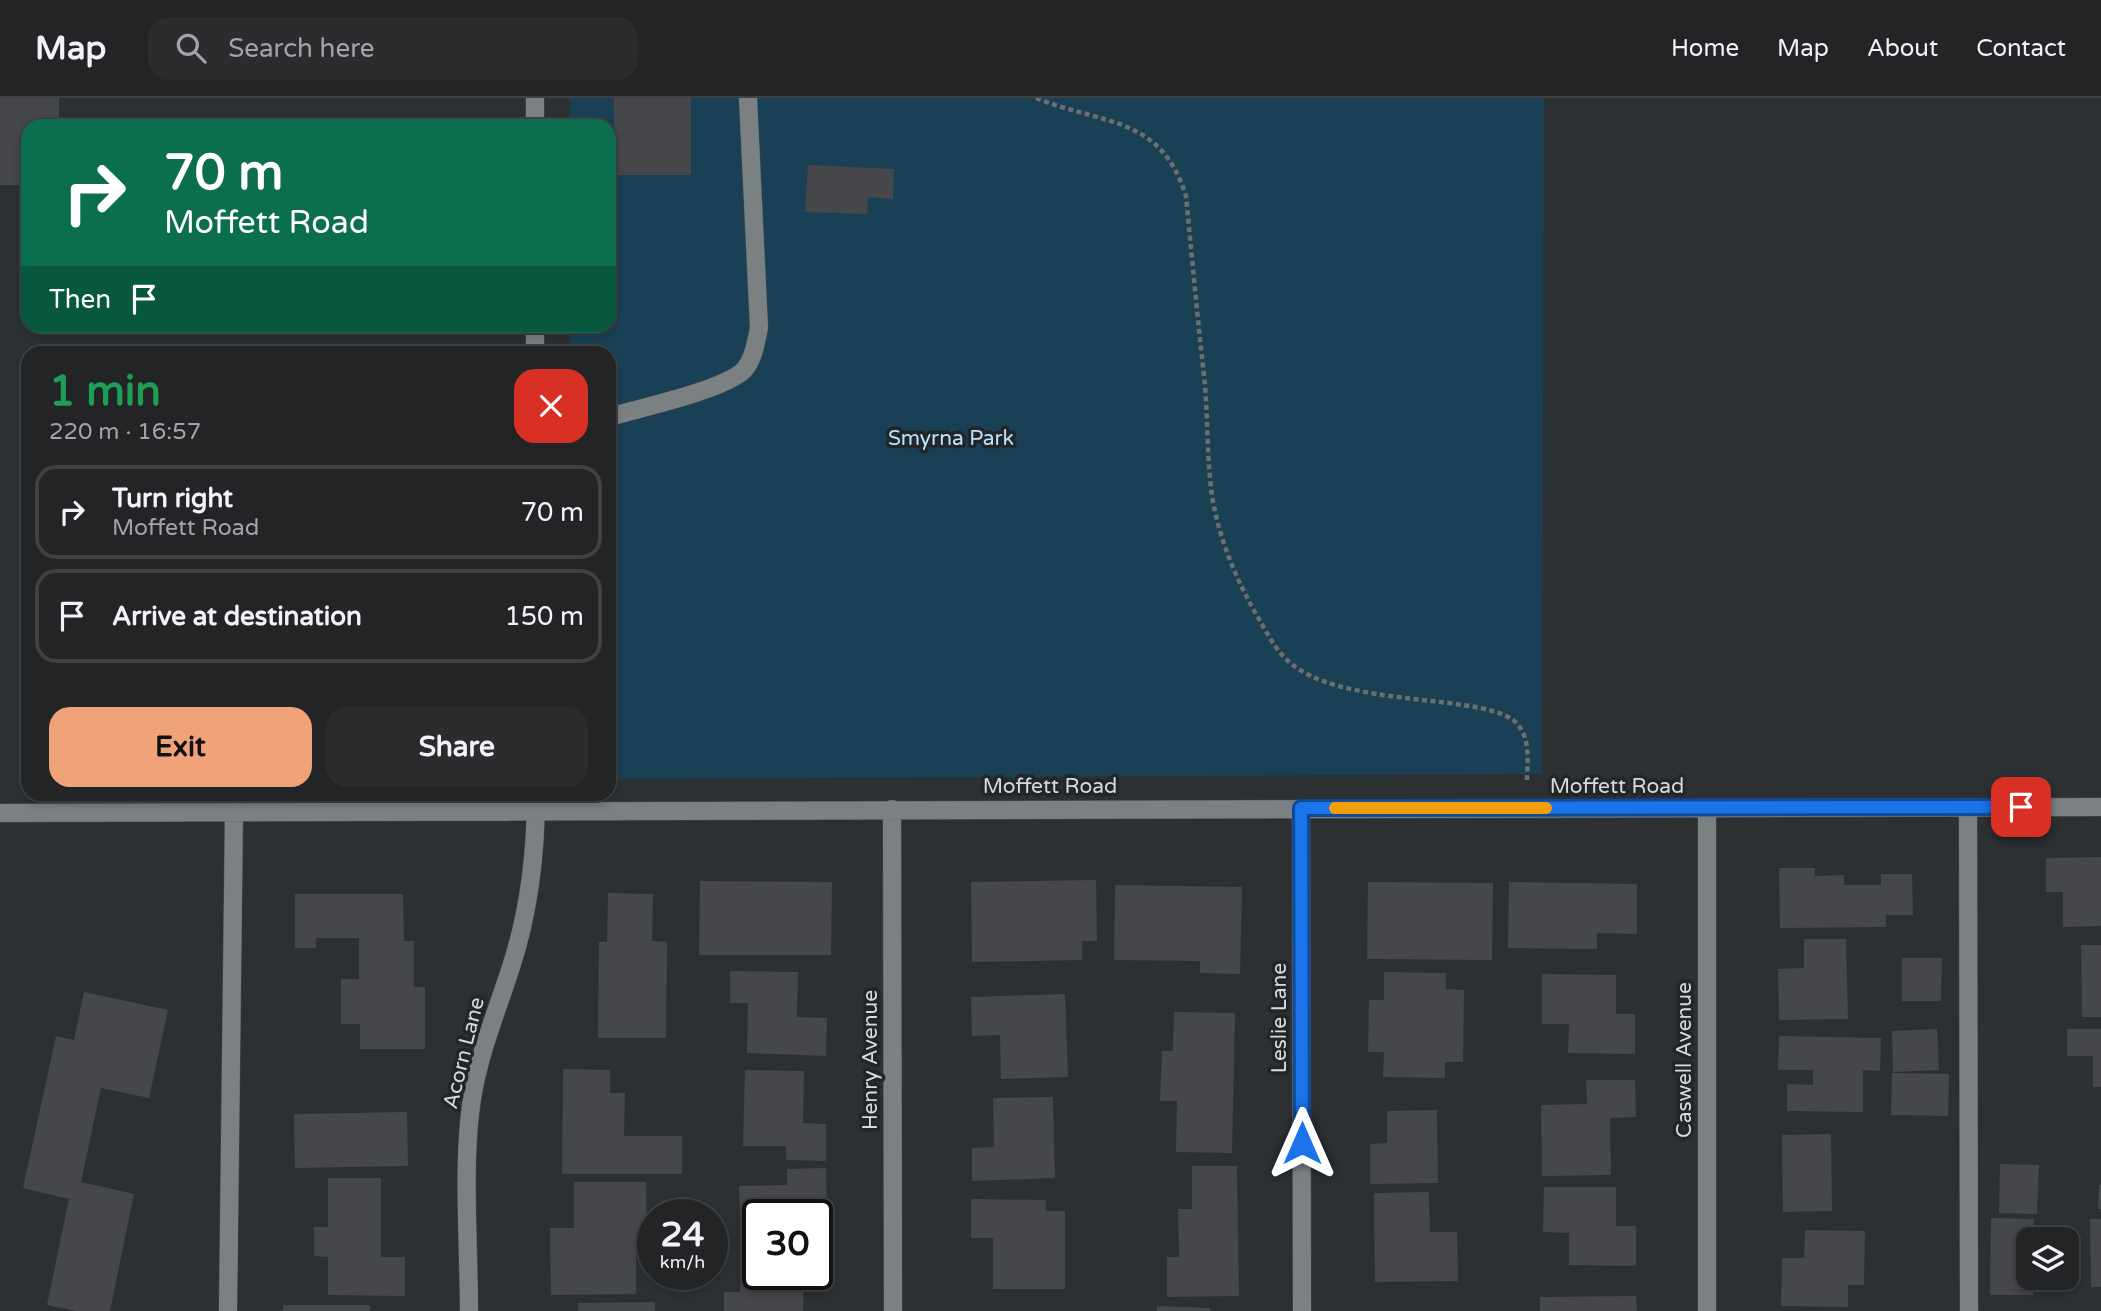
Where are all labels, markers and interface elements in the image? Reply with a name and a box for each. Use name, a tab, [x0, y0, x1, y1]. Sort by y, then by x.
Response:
search box	[148, 17, 638, 80]
text: Map	[35, 29, 106, 68]
icon: search	[172, 29, 210, 67]
text: Search here	[228, 33, 374, 64]
text: Home	[1671, 34, 1739, 63]
text: Map	[1777, 34, 1829, 63]
text: About	[1867, 34, 1938, 63]
text: Contact	[1976, 34, 2066, 63]
text: 70 m	[164, 144, 283, 203]
icon: right	[49, 147, 140, 238]
text: Moffett Road	[164, 204, 369, 242]
icon: arrive	[125, 280, 163, 318]
text: Then	[49, 284, 111, 315]
text: 1 min	[49, 366, 161, 417]
button: close	[514, 369, 588, 443]
text: 220 m · 16:57	[49, 418, 201, 446]
park label: Smyrna Park	[888, 426, 1014, 451]
text: Turn right	[112, 483, 233, 514]
icon: right	[53, 493, 91, 531]
text: 70 m	[521, 497, 584, 528]
text: Moffett Road	[112, 514, 259, 542]
icon: arrive	[53, 597, 91, 635]
text: Arrive at destination	[112, 601, 362, 632]
text: 150 m	[504, 601, 584, 632]
button: Exit	[49, 707, 312, 787]
button: Share	[326, 707, 588, 787]
street label: Moffett Road	[983, 774, 1117, 799]
street label: Moffett Road	[1550, 774, 1684, 799]
pin	[1991, 777, 2051, 837]
icon: arrive	[2002, 788, 2040, 826]
street label: Leslie Lane	[1267, 963, 1292, 1073]
street label: Caswell Avenue	[1672, 982, 1697, 1138]
street label: Henry Avenue	[858, 990, 883, 1130]
street label: Acorn Lane	[438, 994, 490, 1111]
position arrow	[1265, 1106, 1339, 1180]
speed limit sign: 30	[742, 1199, 833, 1290]
text: 24	[661, 1214, 704, 1256]
map controls	[2016, 1227, 2079, 1290]
button: layers	[2016, 1227, 2079, 1290]
text: km/h	[660, 1251, 705, 1273]

